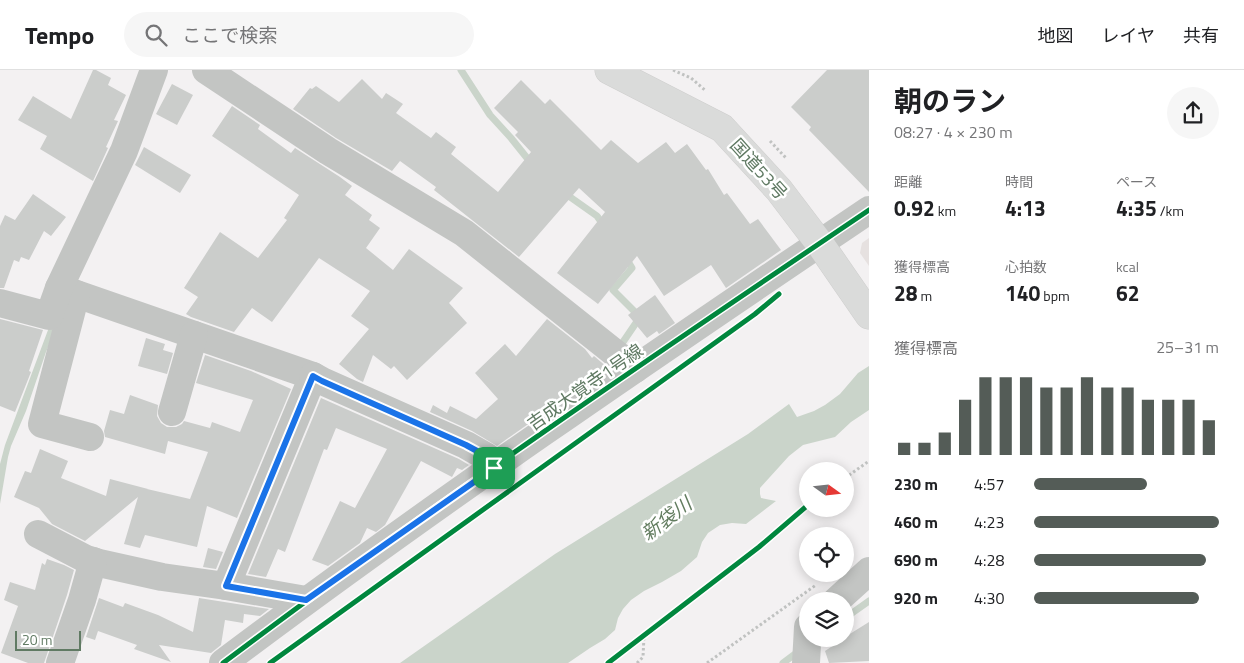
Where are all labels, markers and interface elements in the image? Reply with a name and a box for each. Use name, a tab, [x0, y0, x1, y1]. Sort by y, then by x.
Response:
search box	[124, 12, 474, 57]
text: Tempo	[25, 17, 94, 53]
text: ここで検索	[182, 20, 277, 49]
icon: search	[142, 21, 170, 49]
text: 地図	[1038, 22, 1074, 49]
text: レイヤ	[1102, 22, 1155, 49]
text: 共有	[1183, 22, 1219, 49]
text: 朝のラン	[894, 79, 1006, 122]
button: share	[1167, 87, 1219, 139]
text: 08:27 · 4 × 230 m	[894, 120, 1013, 144]
street label: 国道53号	[724, 132, 794, 206]
text: 距離	[894, 171, 922, 192]
text: 時間	[1005, 171, 1033, 192]
text: ペース	[1116, 171, 1157, 192]
text: 0.92	[894, 192, 935, 224]
text: 4:13	[1005, 192, 1046, 224]
text: 4:35	[1116, 192, 1157, 224]
text: km	[935, 200, 956, 221]
text: /km	[1157, 200, 1184, 221]
text: 獲得標高	[894, 256, 950, 277]
text: 心拍数	[1005, 256, 1047, 277]
text: kcal	[1116, 256, 1139, 277]
text: 28	[894, 277, 918, 309]
text: 140	[1005, 277, 1040, 309]
text: 62	[1116, 277, 1140, 309]
text: m	[918, 285, 932, 306]
text: bpm	[1040, 285, 1070, 306]
text: 25–31 m	[1156, 335, 1219, 359]
text: 獲得標高	[894, 336, 958, 360]
street label: 吉成大覚寺1号線	[522, 337, 648, 437]
pin	[473, 447, 515, 489]
icon: arrive	[480, 454, 508, 482]
north arrow	[799, 462, 854, 518]
map controls	[799, 462, 854, 647]
text: 230 m	[894, 472, 938, 496]
text: 4:57	[974, 472, 1004, 496]
water label: 新袋川	[635, 488, 699, 547]
text: 460 m	[894, 510, 938, 534]
text: 4:23	[974, 510, 1004, 534]
button: locate	[799, 527, 854, 582]
text: 690 m	[894, 548, 938, 572]
text: 4:28	[974, 548, 1004, 572]
text: 920 m	[894, 586, 938, 610]
text: 4:30	[974, 586, 1004, 610]
button: layers	[799, 592, 854, 647]
scale bar	[15, 628, 81, 651]
text: 20 m	[22, 629, 52, 650]

